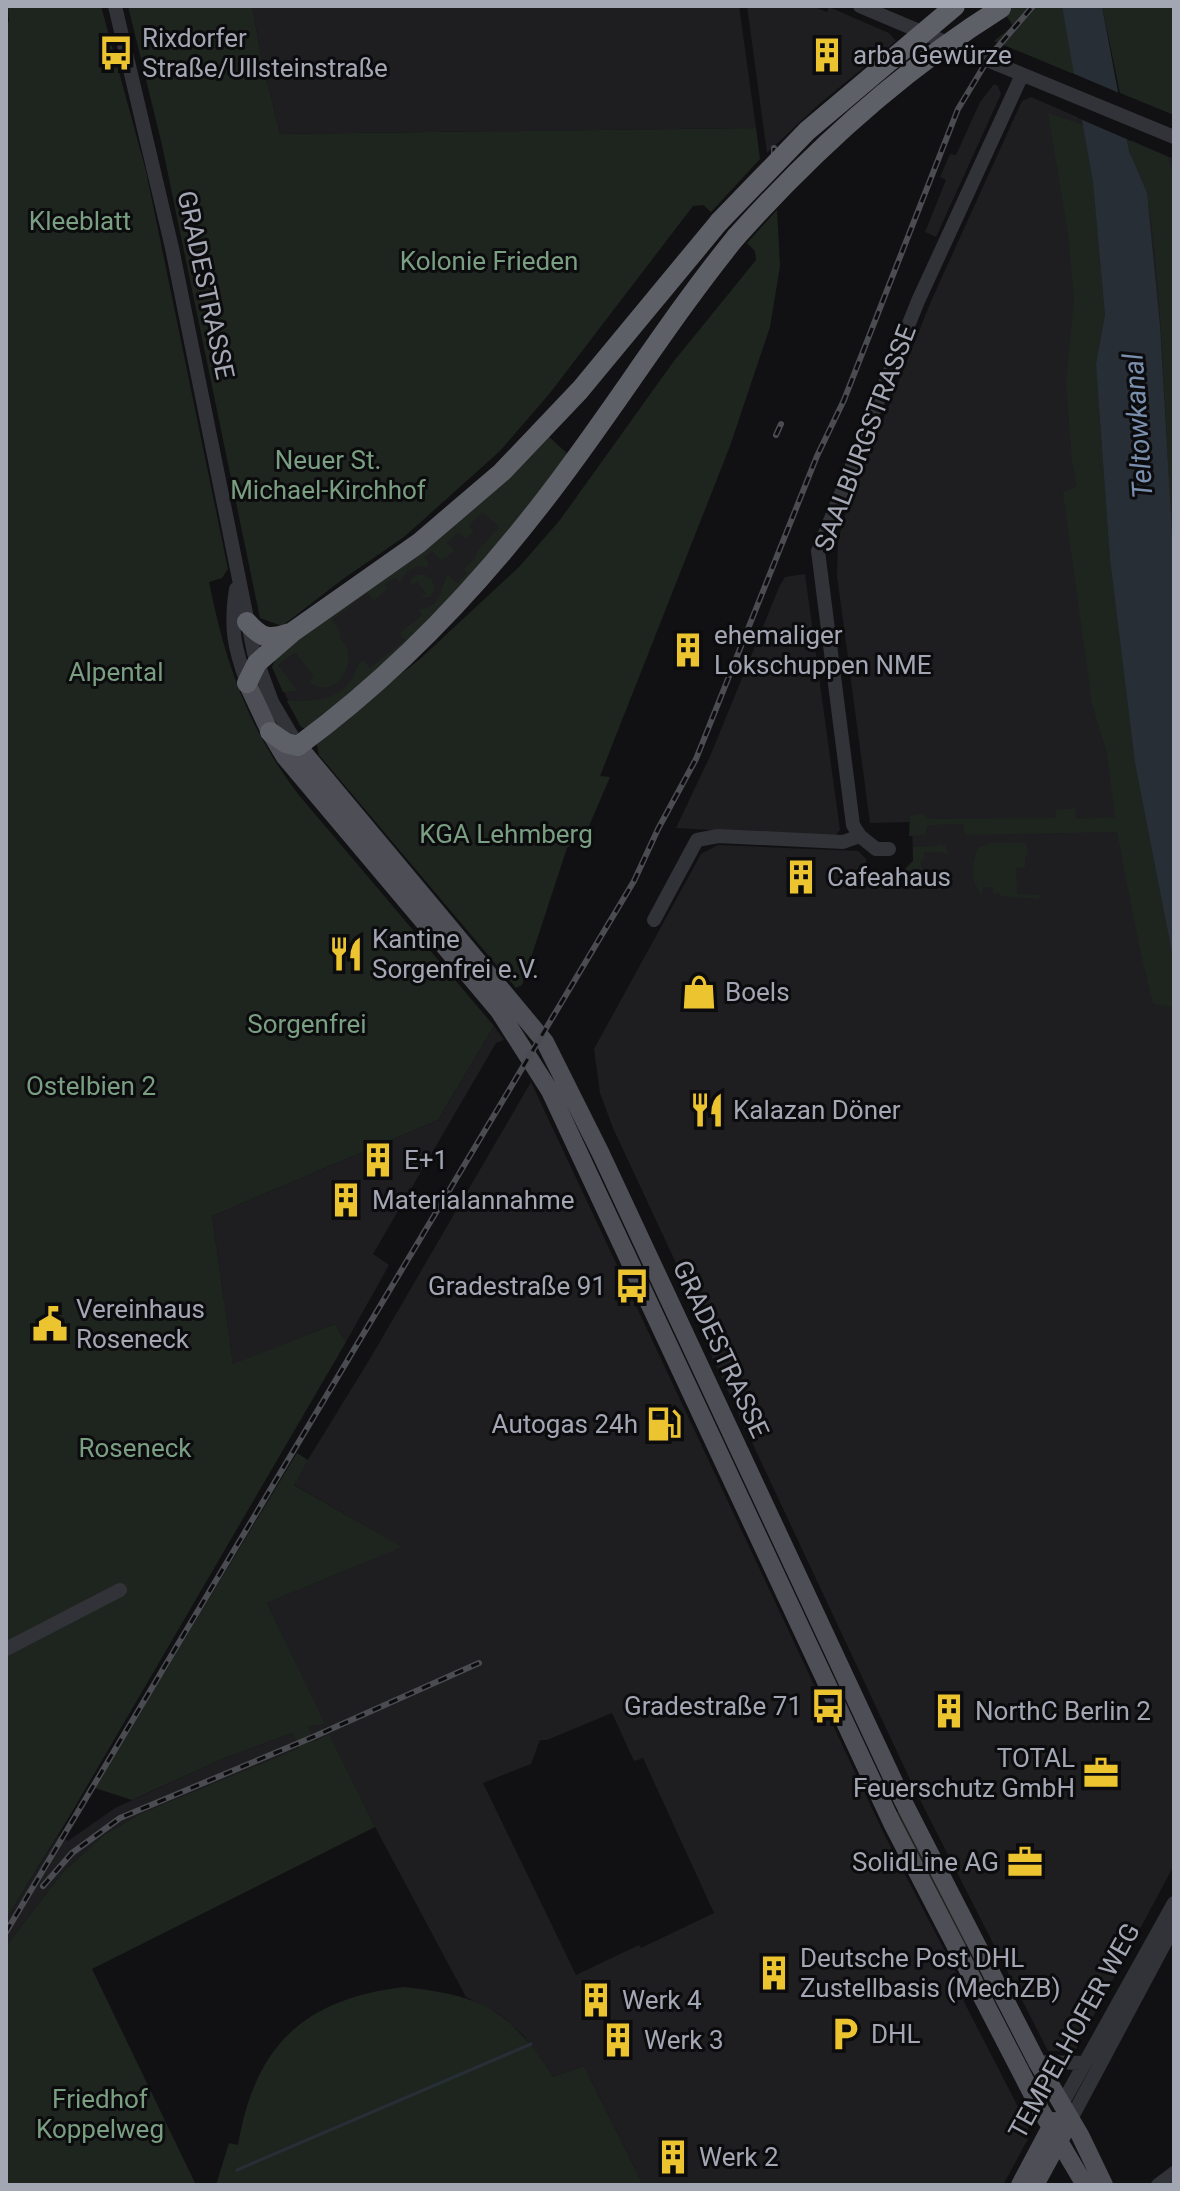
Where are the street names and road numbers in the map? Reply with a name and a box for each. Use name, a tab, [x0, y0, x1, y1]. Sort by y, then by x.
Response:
street label: GRADESTRASSE	[171, 188, 241, 382]
street label: SAALBURGSTRASSE	[808, 321, 922, 555]
street label: GRADESTRASSE	[667, 1256, 775, 1442]
street label: TEMPELHOFER WEG	[1002, 1918, 1146, 2144]

